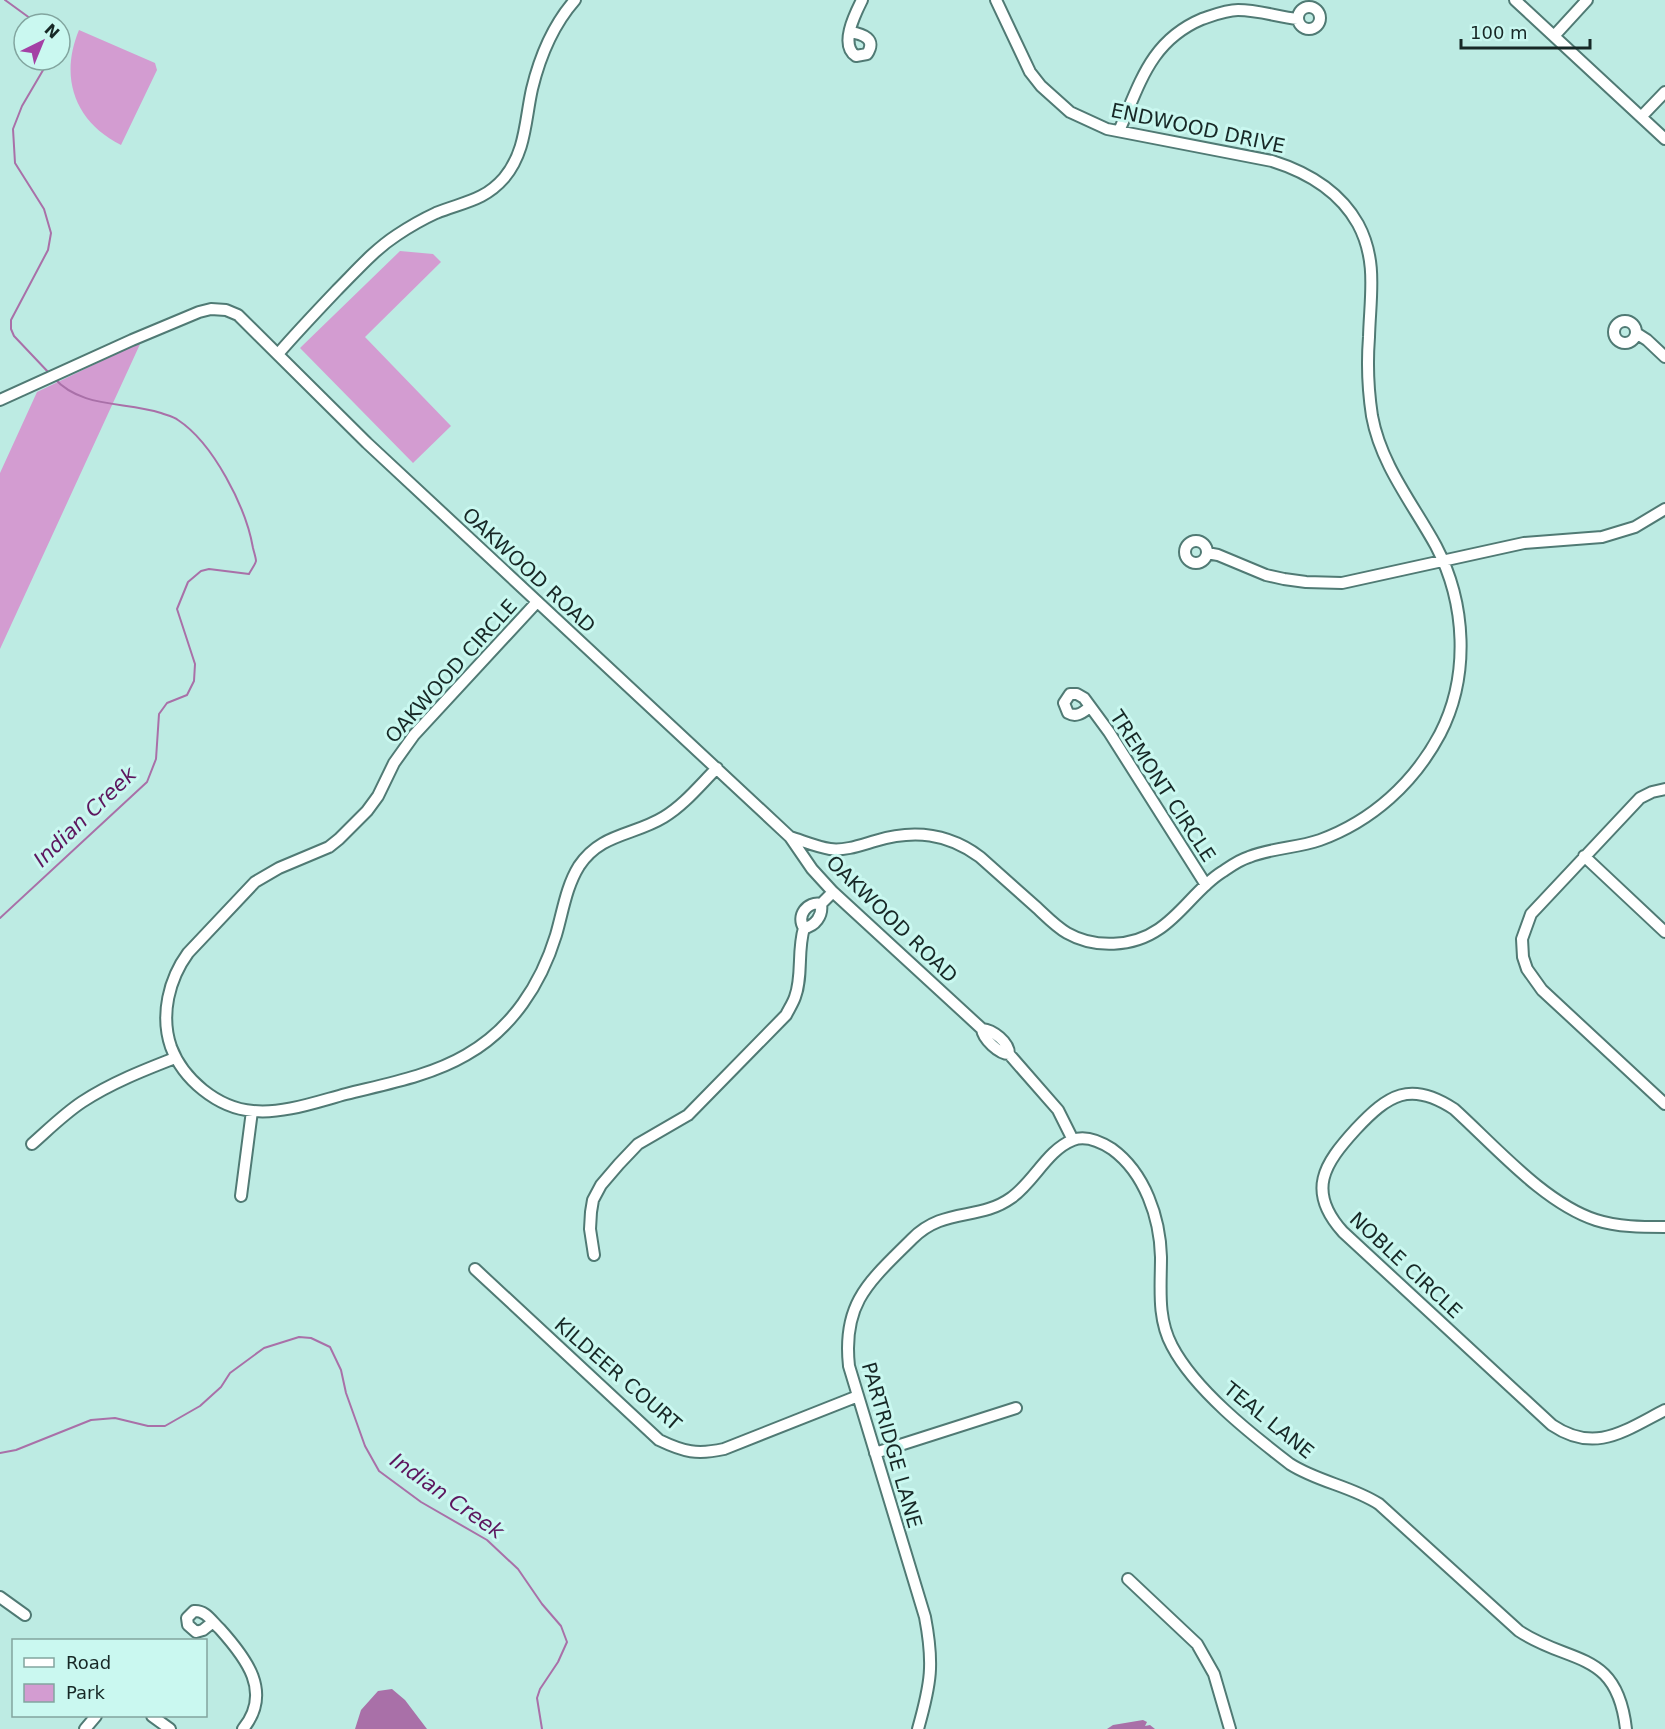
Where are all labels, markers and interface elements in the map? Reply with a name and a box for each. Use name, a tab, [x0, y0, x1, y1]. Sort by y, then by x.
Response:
north arrow	[12, 12, 72, 72]
scale bar	[1461, 12, 1590, 50]
text: N	[41, 20, 63, 43]
text: 100 m	[1470, 22, 1528, 43]
street label: ENDWOOD DRIVE	[1109, 98, 1287, 158]
street label: OAKWOOD ROAD	[458, 502, 600, 638]
street label: OAKWOOD CIRCLE	[380, 594, 522, 748]
street label: TREMONT CIRCLE	[1105, 705, 1221, 866]
water label: Indian Creek	[29, 762, 142, 872]
street label: OAKWOOD ROAD	[821, 850, 963, 988]
street label: NOBLE CIRCLE	[1345, 1207, 1467, 1323]
street label: KILDEER COURT	[550, 1312, 687, 1436]
street label: PARTRIDGE LANE	[857, 1359, 927, 1531]
street label: TEAL LANE	[1218, 1376, 1319, 1464]
water label: Indian Creek	[386, 1448, 509, 1544]
legend	[12, 1639, 207, 1717]
text: Road	[66, 1652, 111, 1673]
text: Park	[66, 1682, 105, 1703]

